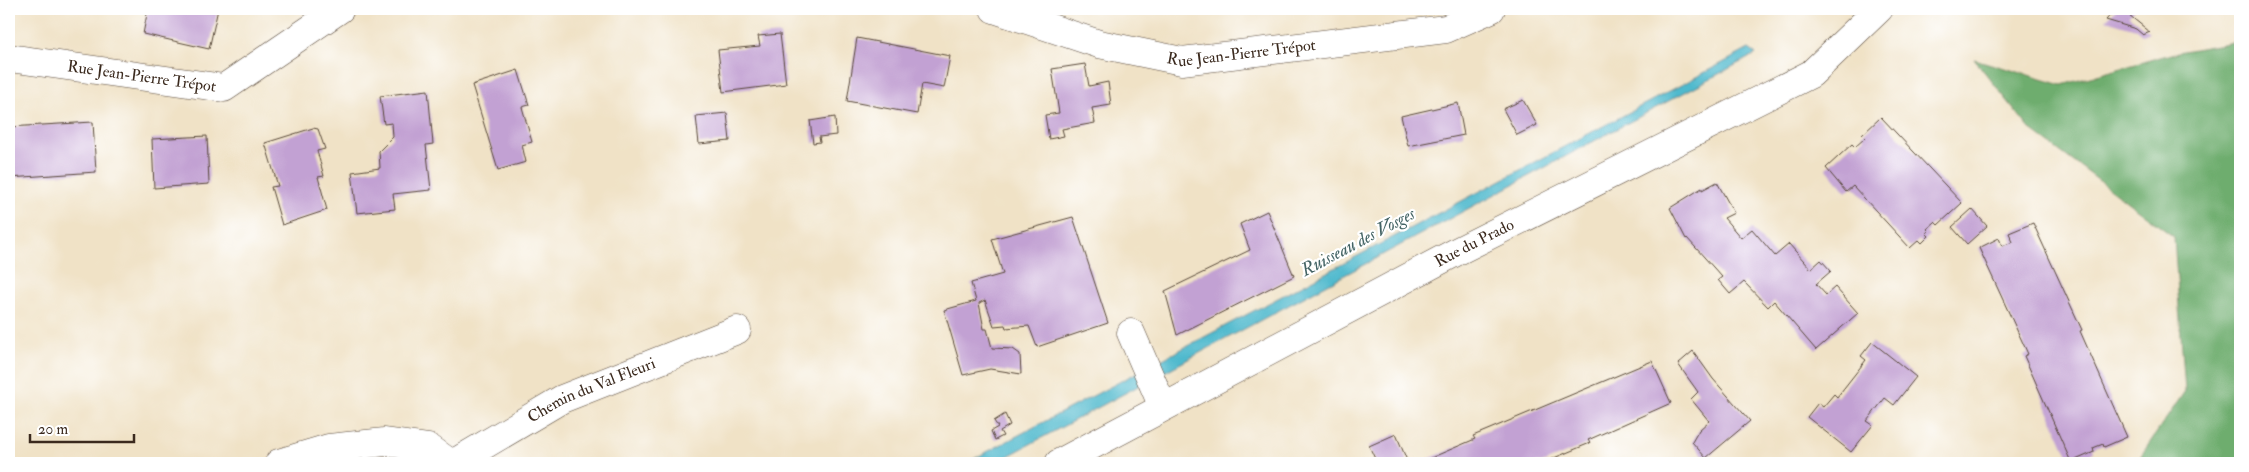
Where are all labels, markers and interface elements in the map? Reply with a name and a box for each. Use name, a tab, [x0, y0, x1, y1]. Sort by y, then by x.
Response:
street label: Rue Jean-Pierre Trépot	[1165, 35, 1317, 71]
street label: Rue Jean-Pierre Trépot	[66, 56, 217, 97]
water label: Ruisseau des Vosges	[1296, 202, 1420, 282]
street label: Rue du Prado	[1431, 214, 1518, 272]
street label: Chemin du Val Fleuri	[524, 353, 658, 427]
scale bar	[30, 412, 134, 444]
text: 20 m	[38, 420, 68, 439]

